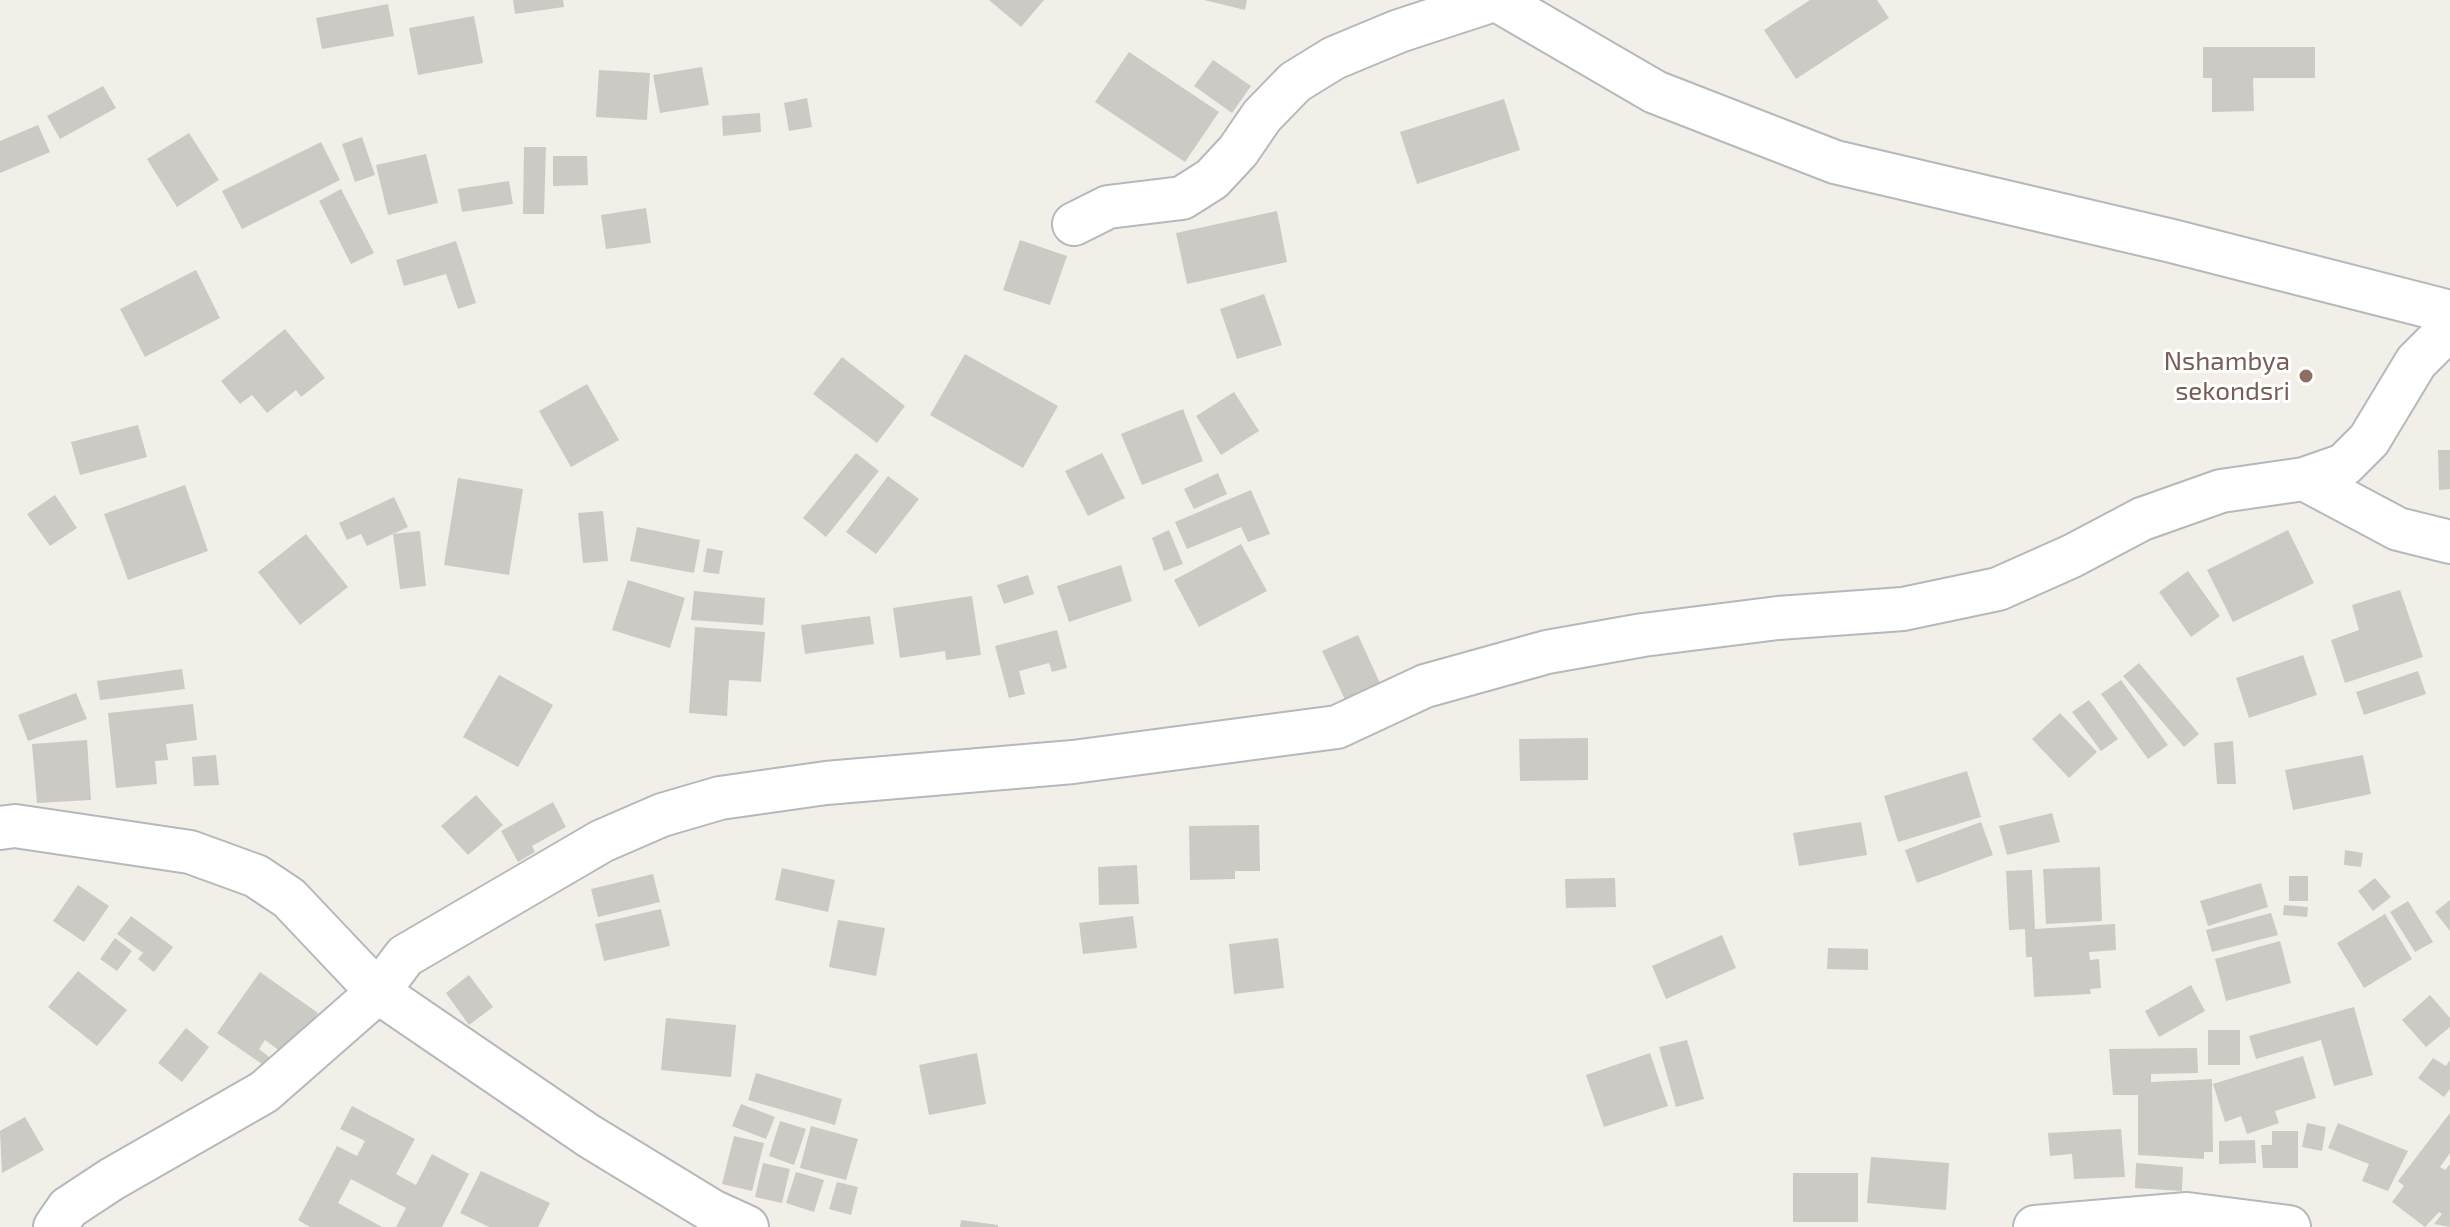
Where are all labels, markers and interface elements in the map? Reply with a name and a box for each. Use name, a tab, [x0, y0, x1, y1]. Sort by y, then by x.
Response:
place label: Nshambya sekondsri	[2164, 345, 2290, 406]
marker: Nshambya sekondsri	[2297, 367, 2315, 385]

